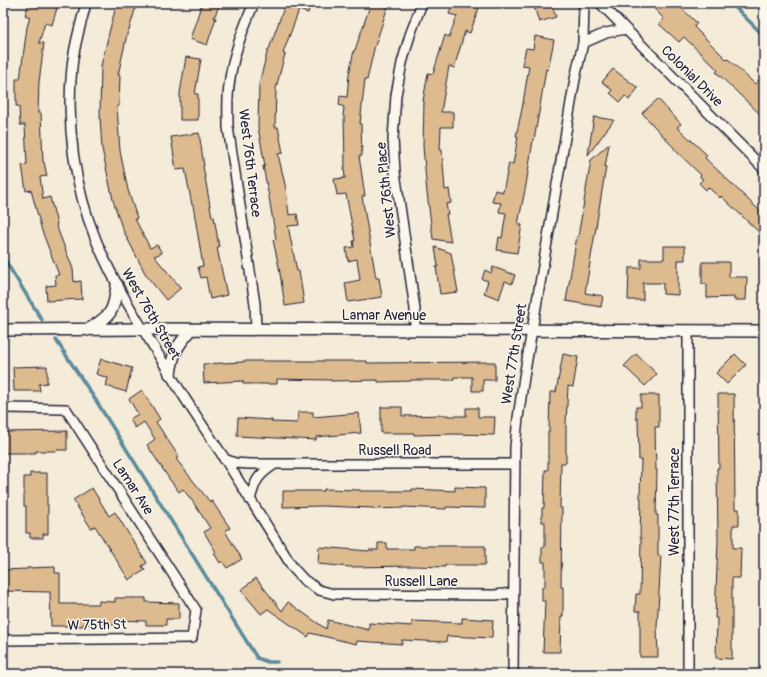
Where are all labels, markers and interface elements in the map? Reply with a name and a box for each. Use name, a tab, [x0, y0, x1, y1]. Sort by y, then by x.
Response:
street label: Colonial Drive	[658, 42, 726, 110]
street label: West 76th Terrace	[235, 108, 265, 218]
street label: West 76th Place	[373, 141, 399, 239]
street label: West 76th Street	[118, 265, 184, 363]
street label: West 77th Street	[498, 302, 530, 406]
street label: Lamar Avenue	[342, 307, 426, 324]
street label: Russell Road	[358, 442, 432, 459]
street label: West 77th Terrace	[666, 448, 683, 556]
street label: Lamar Ave	[109, 456, 157, 518]
street label: Russell Lane	[384, 573, 458, 590]
street label: W 75th St	[67, 616, 127, 634]

